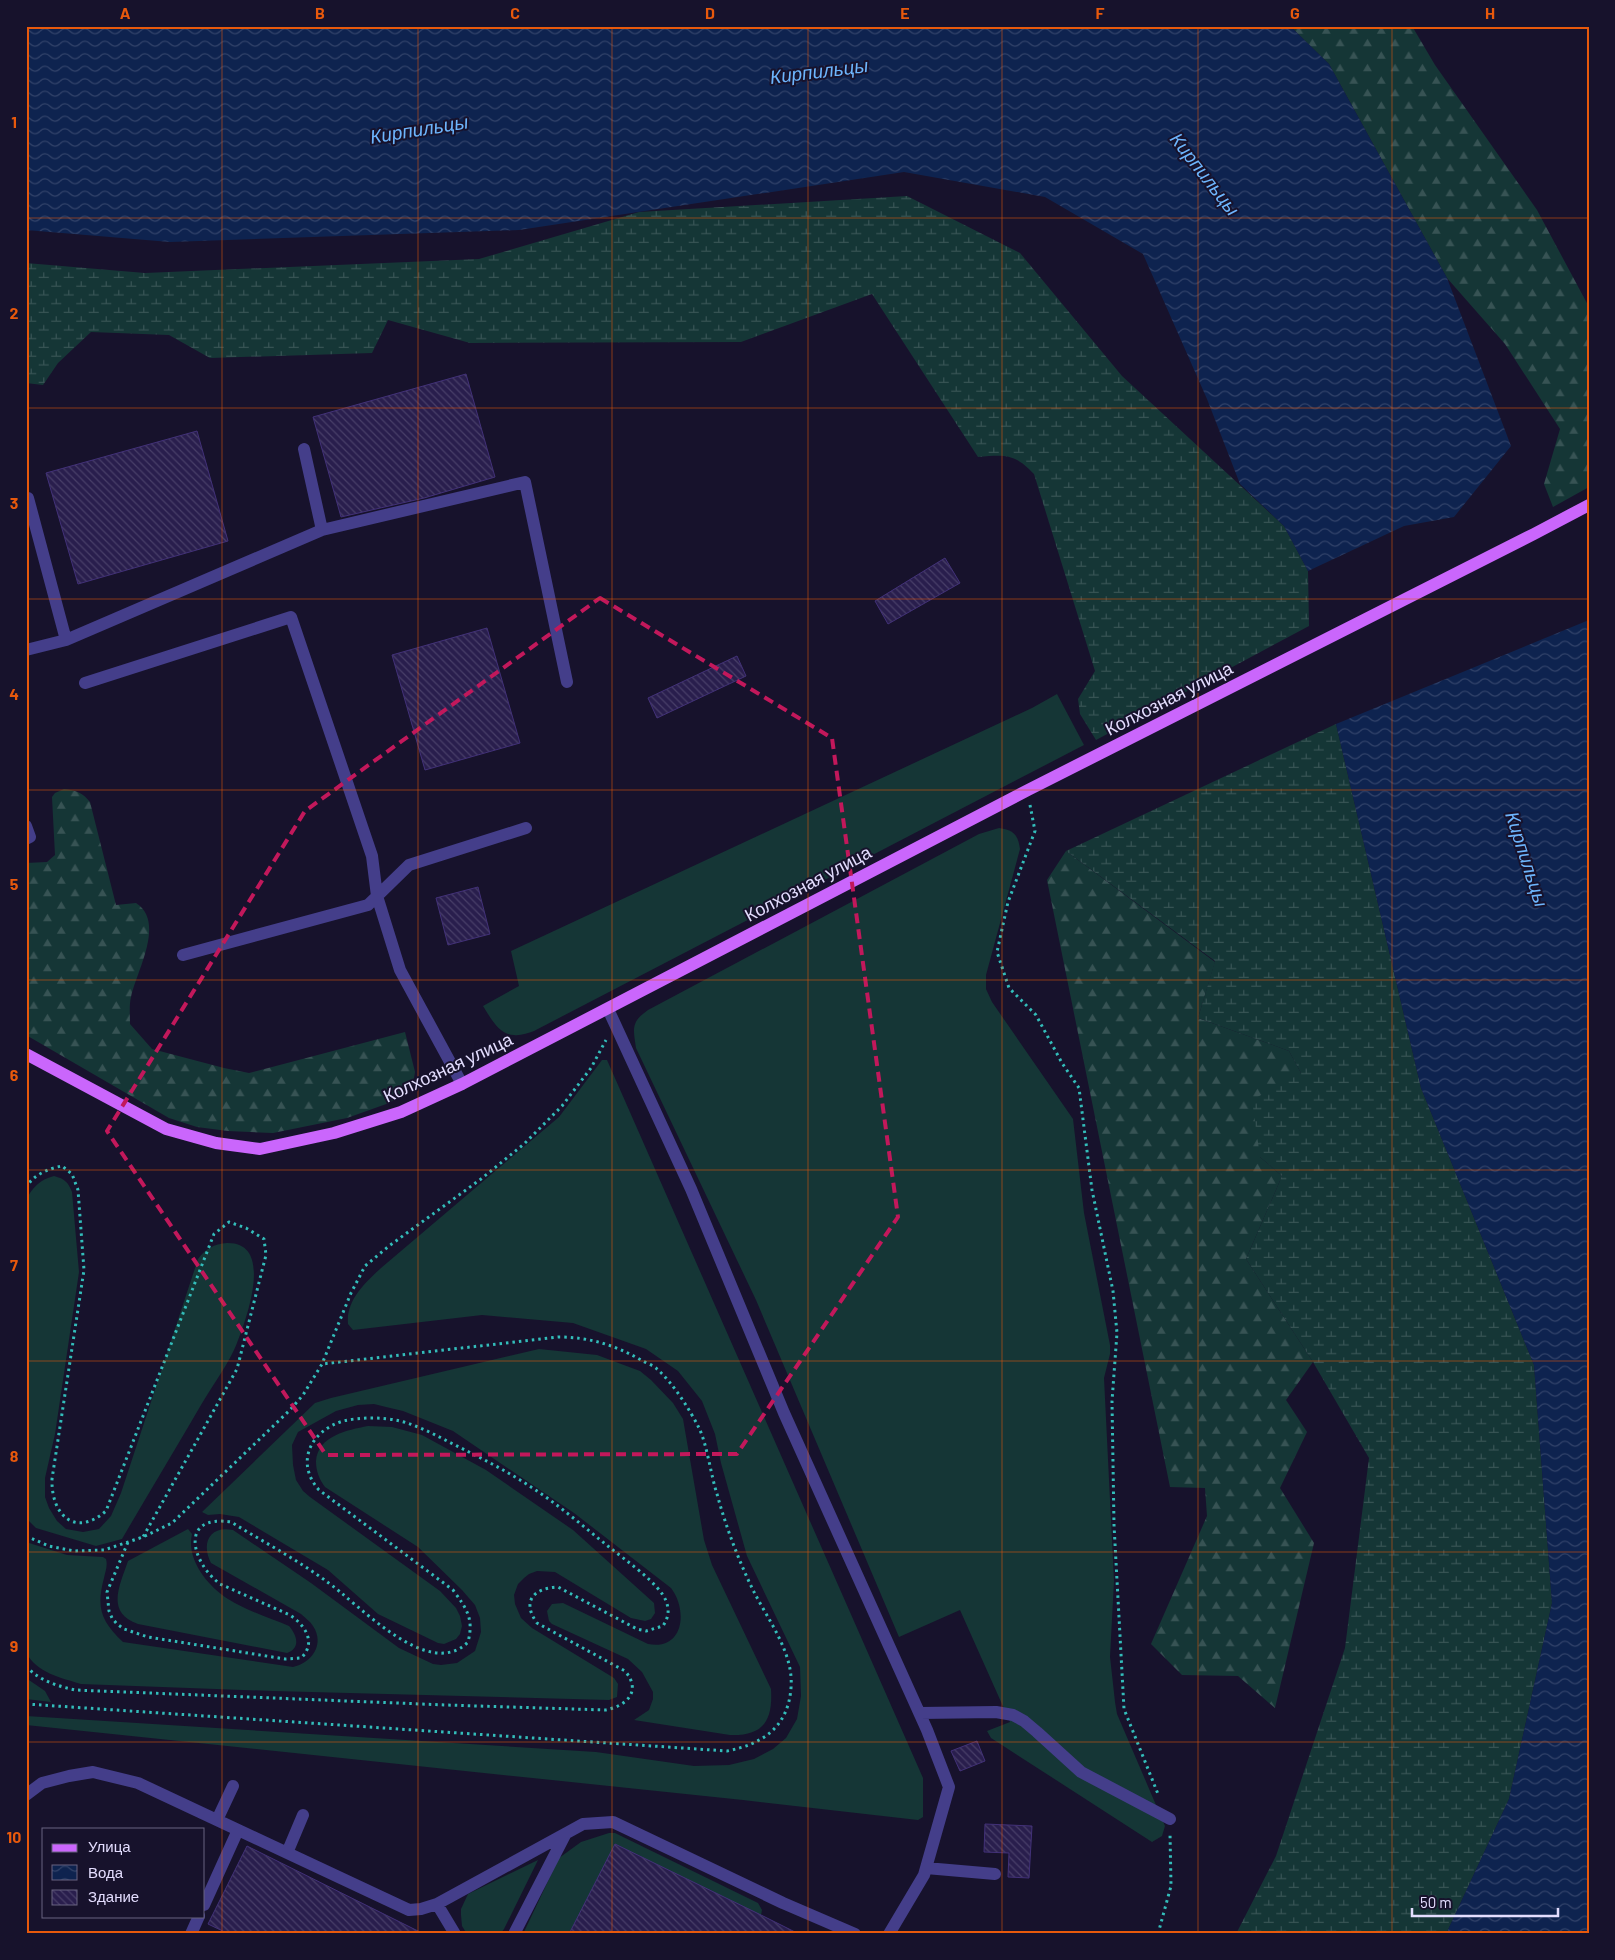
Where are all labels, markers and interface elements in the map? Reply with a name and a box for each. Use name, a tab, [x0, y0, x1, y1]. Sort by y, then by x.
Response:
text: A	[120, 3, 131, 22]
text: B	[315, 3, 325, 22]
text: C	[510, 3, 520, 22]
text: D	[705, 3, 715, 22]
text: E	[900, 3, 910, 22]
text: F	[1096, 3, 1105, 22]
text: G	[1290, 3, 1300, 22]
text: H	[1485, 3, 1495, 22]
water label: Кирпильцы	[768, 53, 869, 88]
water label: Кирпильцы	[368, 109, 470, 148]
text: 1	[11, 112, 17, 131]
water label: Кирпильцы	[1166, 128, 1245, 220]
text: 2	[10, 303, 19, 322]
text: 3	[10, 493, 18, 512]
street label: Колхозная улица	[1101, 656, 1237, 740]
text: 4	[9, 684, 19, 703]
water label: Кирпильцы	[1501, 808, 1554, 909]
street label: Колхозная улица	[740, 840, 875, 926]
text: 5	[10, 874, 19, 893]
street label: Колхозная улица	[379, 1027, 517, 1107]
text: 6	[10, 1065, 19, 1084]
text: 7	[10, 1255, 18, 1274]
text: 8	[10, 1446, 19, 1465]
text: 9	[10, 1636, 18, 1655]
text: 10	[7, 1827, 21, 1846]
legend	[42, 1828, 205, 1918]
text: Улица	[88, 1837, 131, 1855]
text: Вода	[88, 1863, 124, 1881]
scale bar	[1412, 1885, 1559, 1917]
text: Здание	[88, 1887, 139, 1905]
text: 50 m	[1420, 1893, 1452, 1911]

